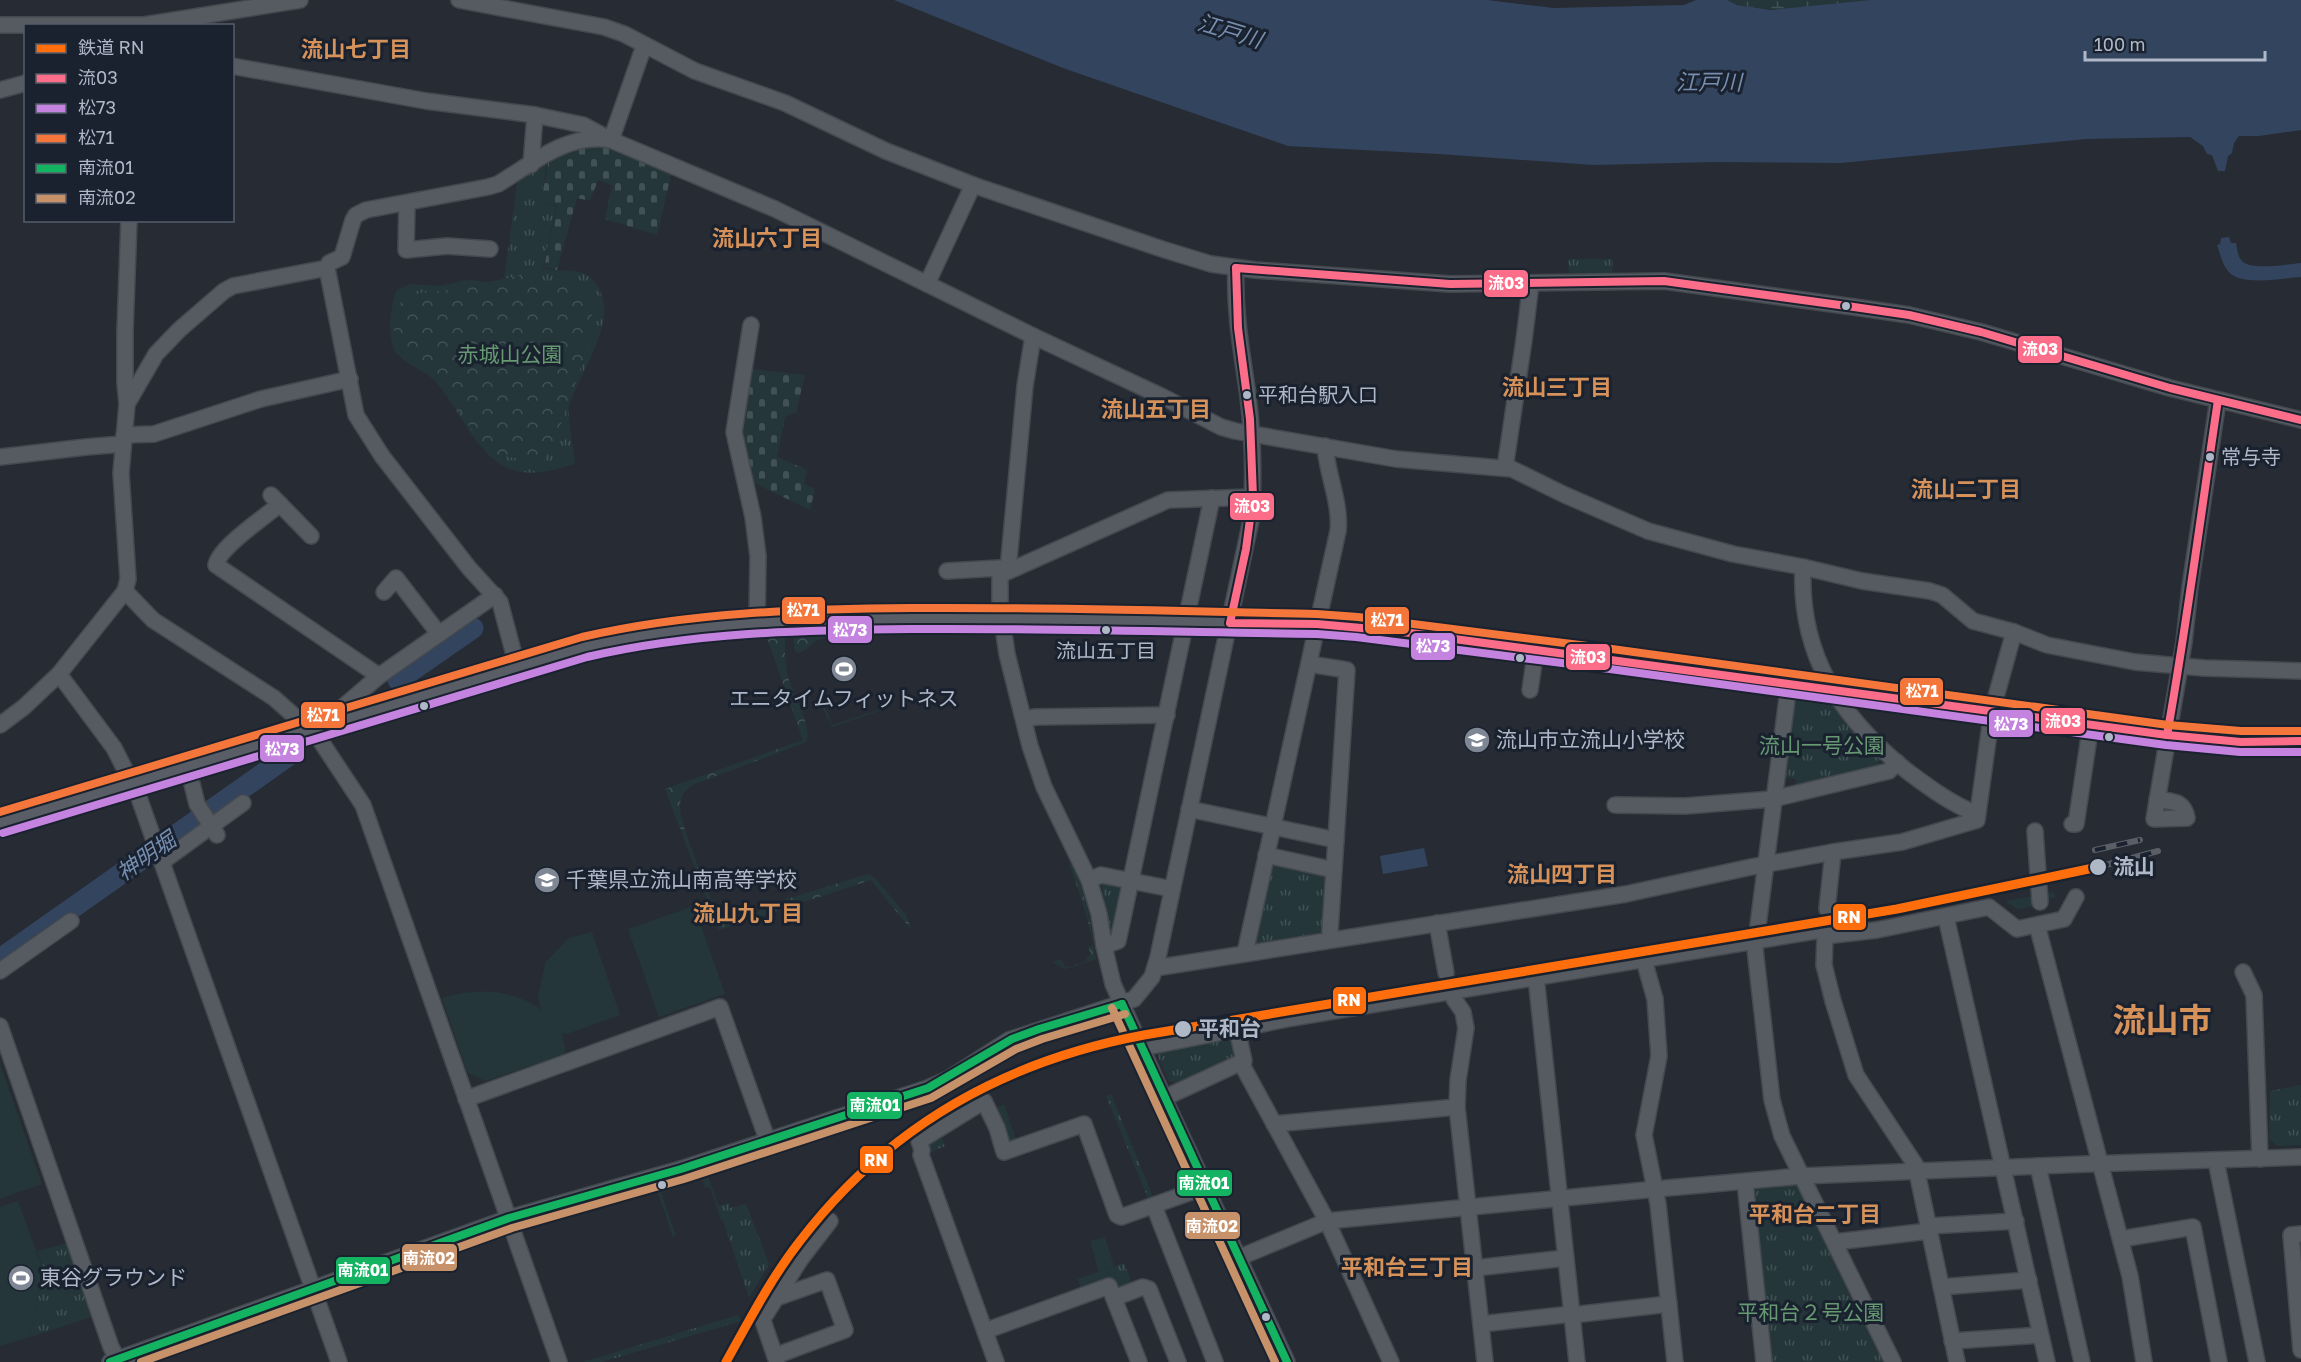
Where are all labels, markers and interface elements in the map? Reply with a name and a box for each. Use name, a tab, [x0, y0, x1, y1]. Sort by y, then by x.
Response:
water label: 江戸川	[1195, 8, 1268, 54]
legend	[24, 24, 234, 222]
scale bar	[2085, 24, 2265, 62]
text: 100 m	[2094, 33, 2145, 55]
district label: 流山七丁目	[301, 35, 411, 62]
text: 鉄道 RN	[78, 36, 144, 58]
text: 流03	[78, 66, 118, 88]
water label: 江戸川	[1676, 68, 1744, 95]
text: 松73	[78, 96, 116, 118]
text: 松71	[78, 126, 115, 148]
text: 南流01	[78, 156, 134, 178]
text: 南流02	[78, 186, 136, 208]
district label: 流山六丁目	[712, 224, 822, 251]
line badge: 流03	[1483, 269, 1529, 298]
text: 流03	[1488, 273, 1524, 293]
unlabelled marker	[1840, 300, 1852, 312]
line badge: 流03	[2017, 335, 2063, 364]
text: 流03	[2022, 339, 2058, 359]
park label: 赤城山公園	[458, 341, 563, 367]
district label: 流山三丁目	[1502, 373, 1612, 400]
place label: 平和台駅入口	[1258, 382, 1378, 406]
marker: 平和台駅入口	[1241, 389, 1253, 401]
district label: 流山五丁目	[1101, 395, 1211, 422]
place label: 常与寺	[2221, 444, 2281, 468]
marker: 常与寺	[2204, 451, 2216, 463]
district label: 流山二丁目	[1911, 475, 2021, 502]
line badge: 流03	[1229, 492, 1275, 521]
text: 流03	[1234, 496, 1270, 516]
line badge: 松71	[781, 596, 826, 625]
text: 松71	[787, 600, 819, 620]
line badge: 松71	[1364, 606, 1410, 635]
text: 松71	[1371, 610, 1403, 630]
line badge: 松73	[827, 615, 873, 644]
text: 松73	[833, 620, 867, 640]
marker: 流山五丁目	[1100, 624, 1112, 636]
line badge: 松73	[1410, 632, 1456, 661]
text: 松73	[1416, 636, 1450, 656]
place label: 流山五丁目	[1056, 638, 1156, 662]
line badge: 流03	[1565, 643, 1611, 671]
text: 流03	[1570, 647, 1606, 667]
unlabelled marker	[1514, 652, 1526, 664]
sports icon: エニタイムフィットネス	[829, 654, 859, 684]
line badge: 松71	[1899, 677, 1944, 706]
text: 松71	[1906, 681, 1938, 701]
place label: エニタイムフィットネス	[730, 685, 958, 711]
unlabelled marker	[418, 700, 430, 712]
line badge: 松71	[300, 701, 346, 729]
text: 松71	[307, 705, 339, 725]
line badge: 流03	[2040, 707, 2086, 735]
line badge: 松73	[1988, 709, 2034, 738]
text: 流03	[2045, 711, 2081, 731]
text: 松73	[1994, 714, 2028, 734]
school or university icon: 流山市立流山小学校	[1462, 725, 1492, 755]
place label: 流山市立流山小学校	[1496, 726, 1685, 752]
unlabelled marker	[2103, 731, 2115, 743]
park label: 流山一号公園	[1759, 732, 1885, 758]
line badge: 松73	[259, 734, 305, 763]
text: 松73	[265, 739, 299, 759]
water label: 神明堀	[111, 824, 183, 886]
place label: 流山	[2113, 853, 2155, 879]
marker: 流山	[2088, 857, 2108, 877]
district label: 流山四丁目	[1507, 860, 1617, 887]
school or university icon: 千葉県立流山南高等学校	[532, 865, 562, 895]
place label: 千葉県立流山南高等学校	[566, 866, 797, 892]
district label: 流山九丁目	[693, 899, 803, 926]
line badge: RN	[1832, 903, 1867, 931]
text: RN	[1837, 907, 1861, 927]
line badge: RN	[1332, 986, 1367, 1015]
text: RN	[1337, 990, 1361, 1010]
district label: 流山市	[2113, 1000, 2212, 1039]
place label: 平和台	[1198, 1015, 1261, 1041]
marker: 平和台	[1173, 1019, 1193, 1039]
line badge: 南流01	[846, 1091, 903, 1120]
text: 南流01	[850, 1095, 900, 1115]
line badge: RN	[859, 1145, 894, 1174]
text: RN	[864, 1150, 888, 1170]
line badge: 南流01	[1176, 1169, 1233, 1197]
text: 南流01	[1179, 1173, 1229, 1193]
unlabelled marker	[656, 1179, 668, 1191]
district label: 平和台二丁目	[1749, 1200, 1881, 1227]
line badge: 南流02	[1184, 1211, 1241, 1240]
text: 南流02	[1186, 1216, 1238, 1236]
line badge: 南流02	[401, 1243, 458, 1272]
text: 南流02	[403, 1248, 455, 1268]
district label: 平和台三丁目	[1341, 1253, 1473, 1280]
line badge: 南流01	[335, 1256, 391, 1285]
text: 南流01	[338, 1260, 388, 1280]
sports icon: 東谷グラウンド	[6, 1263, 36, 1293]
place label: 東谷グラウンド	[40, 1264, 187, 1290]
park label: 平和台２号公園	[1738, 1299, 1885, 1325]
unlabelled marker	[1260, 1311, 1272, 1323]

